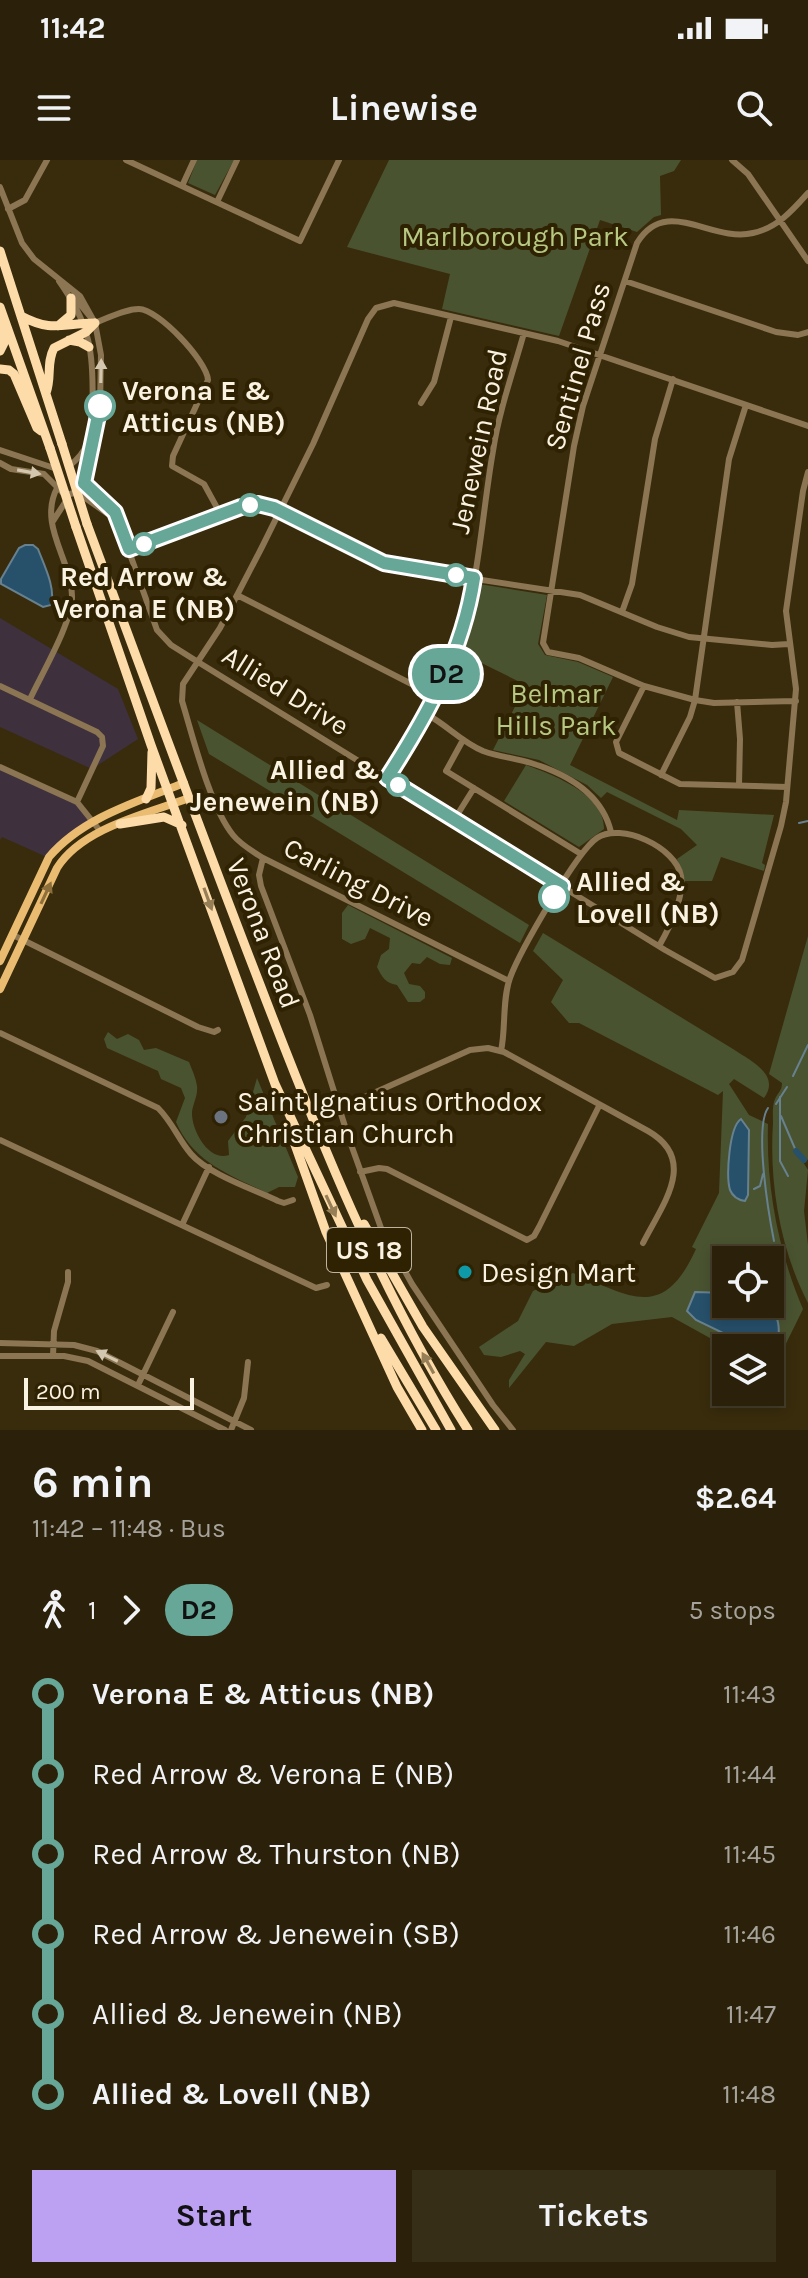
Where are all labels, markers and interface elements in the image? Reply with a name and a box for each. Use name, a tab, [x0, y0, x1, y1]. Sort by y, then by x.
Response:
text: 11:42	[40, 10, 105, 46]
icon: menu	[32, 86, 76, 130]
icon: search	[732, 86, 776, 130]
text: Linewise	[330, 87, 478, 129]
park label: Marlborough Park	[401, 220, 629, 253]
street label: Sentinel Pass	[538, 278, 617, 454]
street label: Jenewein Road	[443, 346, 514, 536]
one-way arrow	[95, 358, 107, 383]
place label: Verona E & Atticus (NB)	[122, 374, 286, 439]
marker: Verona E & Atticus (NB)	[85, 391, 115, 421]
one-way arrow	[17, 466, 42, 478]
unlabelled marker	[239, 494, 261, 516]
marker: Red Arrow & Verona E (NB)	[133, 533, 155, 555]
place label: Red Arrow & Verona E (NB)	[53, 560, 235, 625]
unlabelled marker	[445, 564, 467, 586]
street label: Allied Drive	[216, 639, 355, 742]
line badge: D2	[410, 648, 482, 700]
text: D2	[428, 657, 464, 690]
park label: Belmar Hills Park	[496, 677, 616, 742]
place label: Allied & Jenewein (NB)	[190, 753, 380, 818]
marker: Allied & Jenewein (NB)	[387, 774, 409, 796]
street label: Carling Drive	[278, 831, 439, 934]
street label: Verona Road	[220, 853, 307, 1013]
place label: Allied & Lovell (NB)	[576, 865, 720, 930]
one-way arrow	[39, 882, 52, 905]
marker: Allied & Lovell (NB)	[539, 882, 569, 912]
one-way arrow	[202, 887, 215, 911]
place label: Saint Ignatius Orthodox Christian Church	[237, 1085, 542, 1150]
marker: Saint Ignatius Orthodox Christian Church	[212, 1108, 230, 1126]
one-way arrow	[324, 1194, 338, 1218]
road number: US 18	[327, 1228, 411, 1272]
map controls	[712, 1246, 784, 1406]
button: locate	[712, 1246, 784, 1318]
place label: Design Mart	[481, 1256, 636, 1289]
marker: Design Mart	[456, 1263, 474, 1281]
button: layers	[712, 1334, 784, 1406]
one-way arrow	[96, 1349, 119, 1363]
one-way arrow	[422, 1352, 436, 1374]
scale bar	[24, 1374, 194, 1410]
text: 200 m	[36, 1379, 101, 1405]
text: 6 min	[32, 1457, 153, 1508]
text: $2.64	[695, 1480, 776, 1516]
text: 11:42 – 11:48 · Bus	[32, 1513, 226, 1544]
icon: walk	[32, 1588, 76, 1632]
icon: forward	[109, 1588, 153, 1632]
text: D2	[181, 1593, 217, 1626]
text: 1	[88, 1595, 97, 1626]
text: 5 stops	[689, 1595, 776, 1626]
text: Verona E & Atticus (NB)	[92, 1676, 434, 1712]
text: 11:43	[723, 1679, 776, 1710]
text: Red Arrow & Verona E (NB)	[92, 1756, 454, 1792]
text: 11:44	[724, 1759, 776, 1790]
text: Red Arrow & Thurston (NB)	[92, 1836, 461, 1872]
text: 11:45	[724, 1839, 776, 1870]
text: Red Arrow & Jenewein (SB)	[92, 1916, 460, 1952]
text: 11:46	[723, 1919, 776, 1950]
text: Allied & Jenewein (NB)	[92, 1996, 403, 2032]
text: 11:47	[726, 1999, 776, 2030]
text: Allied & Lovell (NB)	[92, 2076, 371, 2112]
text: 11:48	[722, 2079, 776, 2110]
button: Start	[32, 2170, 396, 2262]
button: Tickets	[412, 2170, 776, 2262]

